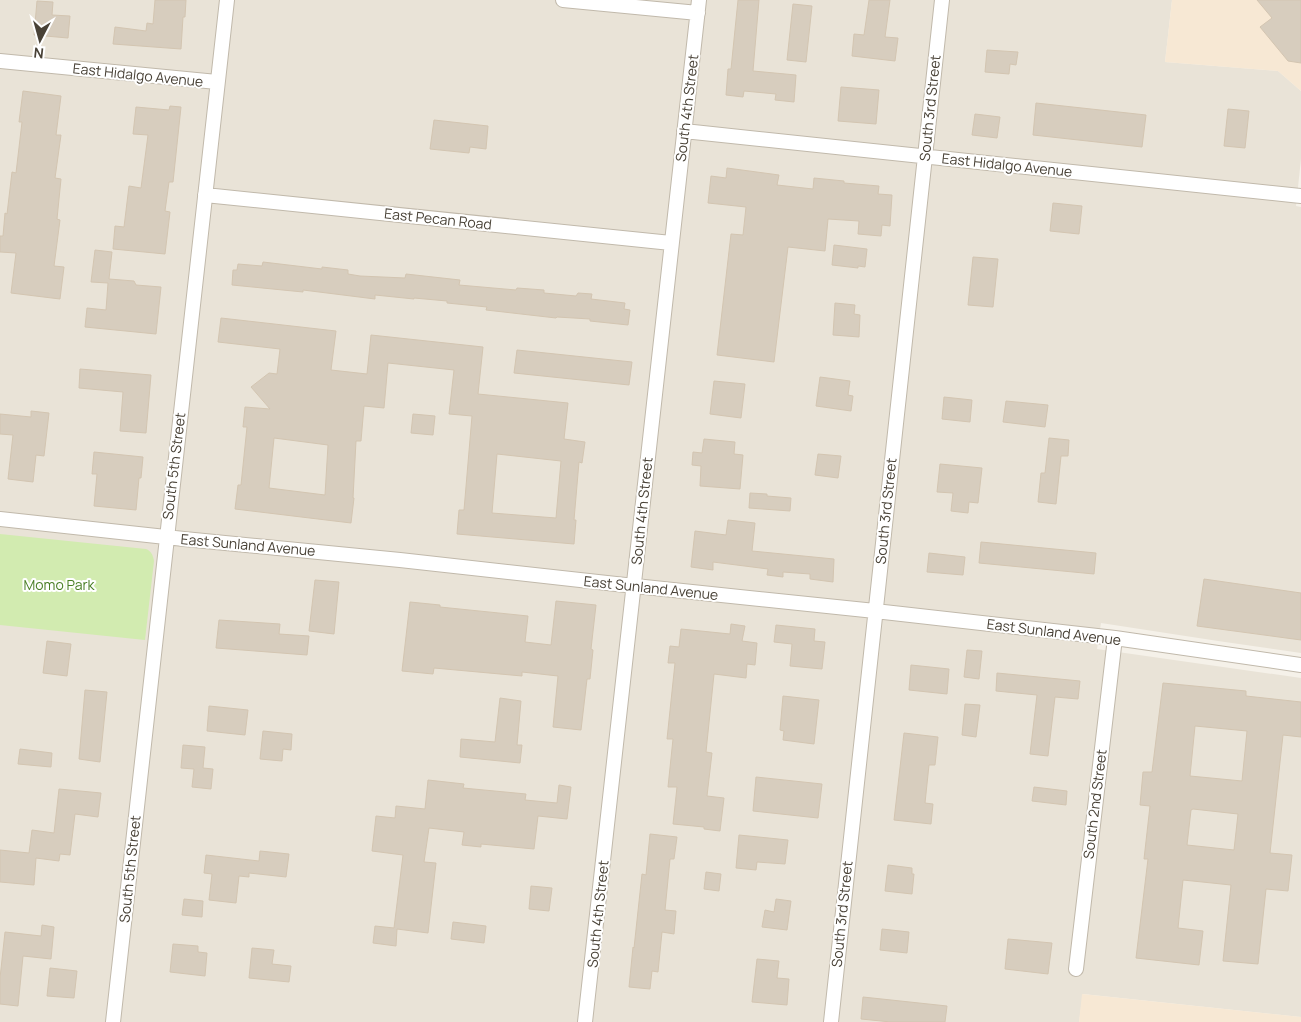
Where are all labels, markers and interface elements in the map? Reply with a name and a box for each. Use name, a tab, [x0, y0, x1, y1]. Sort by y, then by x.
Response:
north arrow	[15, 15, 65, 65]
text: N	[33, 43, 45, 63]
street label: South 4th Street	[670, 53, 703, 163]
street label: South 3rd Street	[914, 53, 945, 162]
street label: East Hidalgo Avenue	[72, 58, 204, 91]
street label: East Hidalgo Avenue	[941, 148, 1073, 181]
street label: East Pecan Road	[383, 203, 493, 234]
street label: South 5th Street	[158, 411, 190, 521]
street label: South 4th Street	[626, 456, 657, 566]
street label: South 3rd Street	[870, 456, 901, 565]
street label: East Sunland Avenue	[180, 529, 316, 560]
street label: East Sunland Avenue	[583, 571, 719, 604]
park label: Momo Park	[24, 575, 95, 594]
street label: East Sunland Avenue	[986, 614, 1122, 649]
street label: South 2nd Street	[1078, 748, 1111, 860]
street label: South 5th Street	[114, 814, 145, 924]
street label: South 4th Street	[582, 859, 613, 969]
street label: South 3rd Street	[826, 859, 857, 968]

